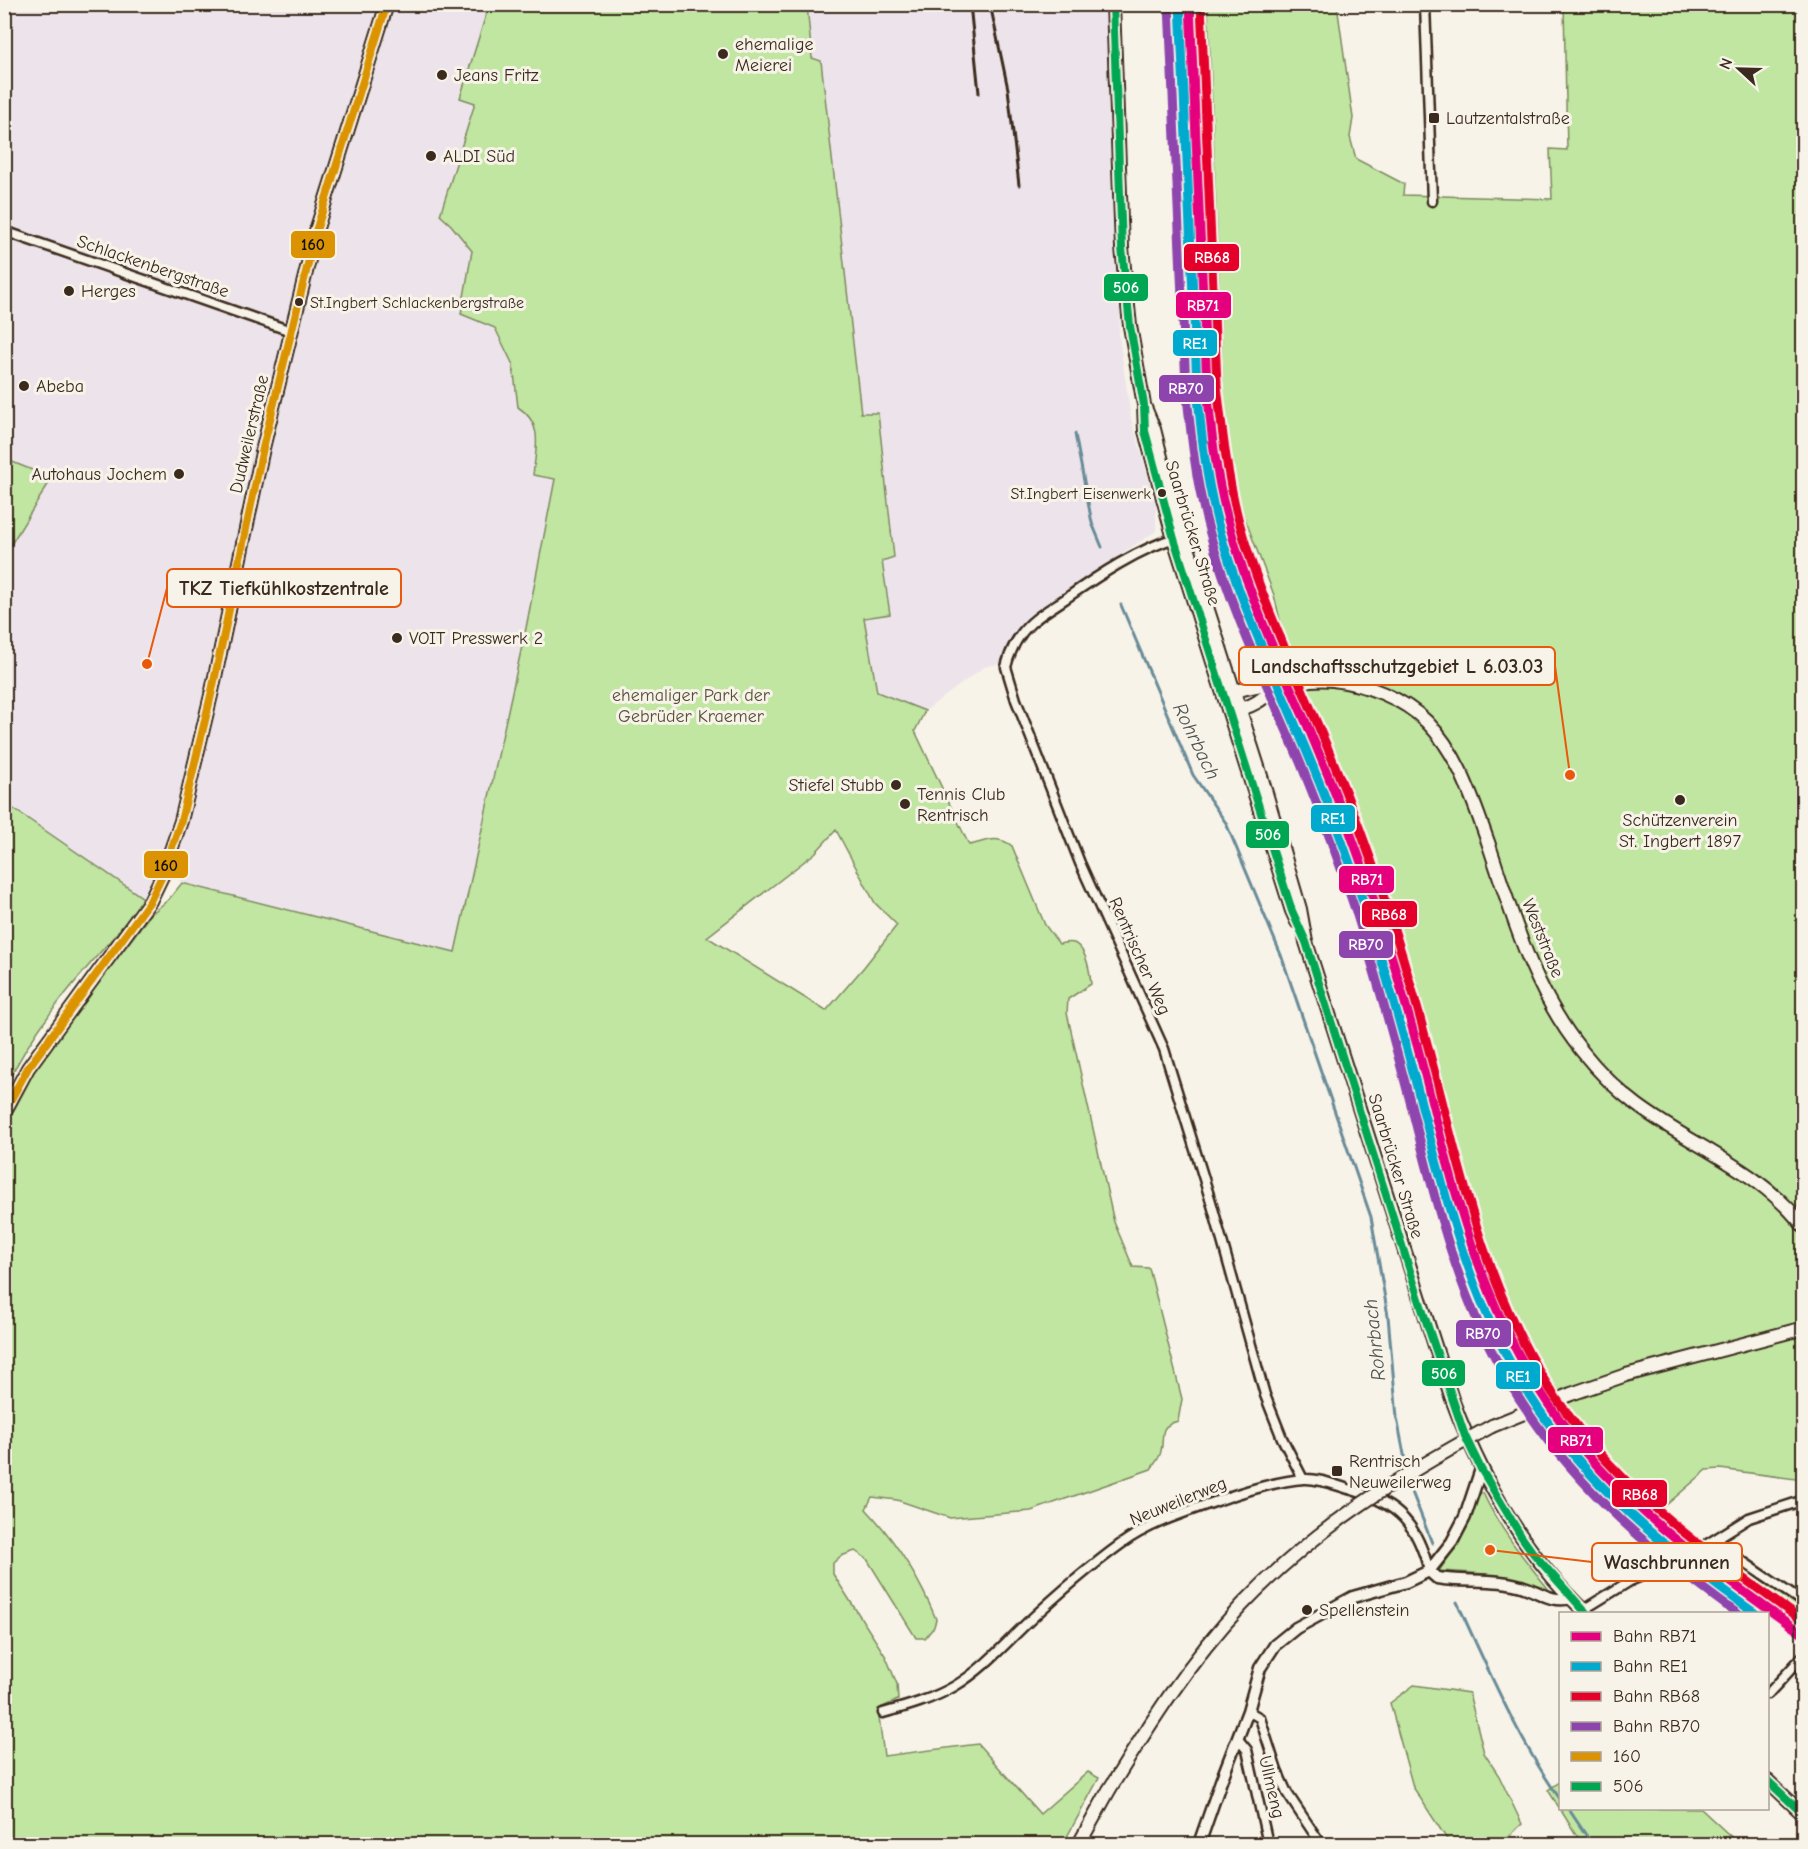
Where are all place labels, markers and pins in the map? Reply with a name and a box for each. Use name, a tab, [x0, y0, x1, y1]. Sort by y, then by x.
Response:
place label: ehemalige Meierei	[735, 34, 813, 76]
marker: ehemalige Meierei	[716, 47, 730, 61]
place label: Jeans Fritz	[454, 65, 539, 86]
marker: Jeans Fritz	[435, 68, 449, 82]
place label: Lautzentalstraße	[1446, 108, 1570, 129]
marker: Lautzentalstraße	[1427, 111, 1441, 125]
place label: ALDI Süd	[443, 146, 515, 167]
marker: ALDI Süd	[424, 149, 438, 163]
place label: Herges	[81, 281, 136, 302]
marker: Herges	[62, 284, 76, 298]
place label: St.Ingbert Schlackenbergstraße	[310, 294, 524, 312]
marker: St.Ingbert Schlackenbergstraße	[293, 296, 305, 308]
place label: Abeba	[36, 376, 84, 397]
marker: Abeba	[17, 379, 31, 393]
place label: Autohaus Jochem	[32, 464, 167, 485]
marker: Autohaus Jochem	[172, 467, 186, 481]
place label: St.Ingbert Eisenwerk	[1011, 485, 1151, 503]
marker: St.Ingbert Eisenwerk	[1156, 487, 1168, 499]
callout: TKZ Tiefkühlkostzentrale	[167, 569, 401, 607]
place label: VOIT Presswerk 2	[409, 628, 543, 649]
marker: VOIT Presswerk 2	[390, 631, 404, 645]
callout: Landschaftsschutzgebiet L 6.03.03	[1239, 647, 1555, 685]
place label: Stiefel Stubb	[789, 775, 884, 796]
marker: Stiefel Stubb	[889, 778, 903, 792]
place label: Tennis Club Rentrisch	[917, 784, 1005, 826]
marker: Schützenverein St. Ingbert 1897	[1673, 793, 1687, 807]
marker: Tennis Club Rentrisch	[898, 797, 912, 811]
place label: Schützenverein St. Ingbert 1897	[1619, 810, 1741, 852]
place label: Rentrisch Neuweilerweg	[1349, 1451, 1452, 1493]
marker: Rentrisch Neuweilerweg	[1330, 1464, 1344, 1478]
callout: Waschbrunnen	[1592, 1543, 1742, 1581]
place label: Spellenstein	[1319, 1600, 1410, 1621]
marker: Spellenstein	[1300, 1603, 1314, 1617]

